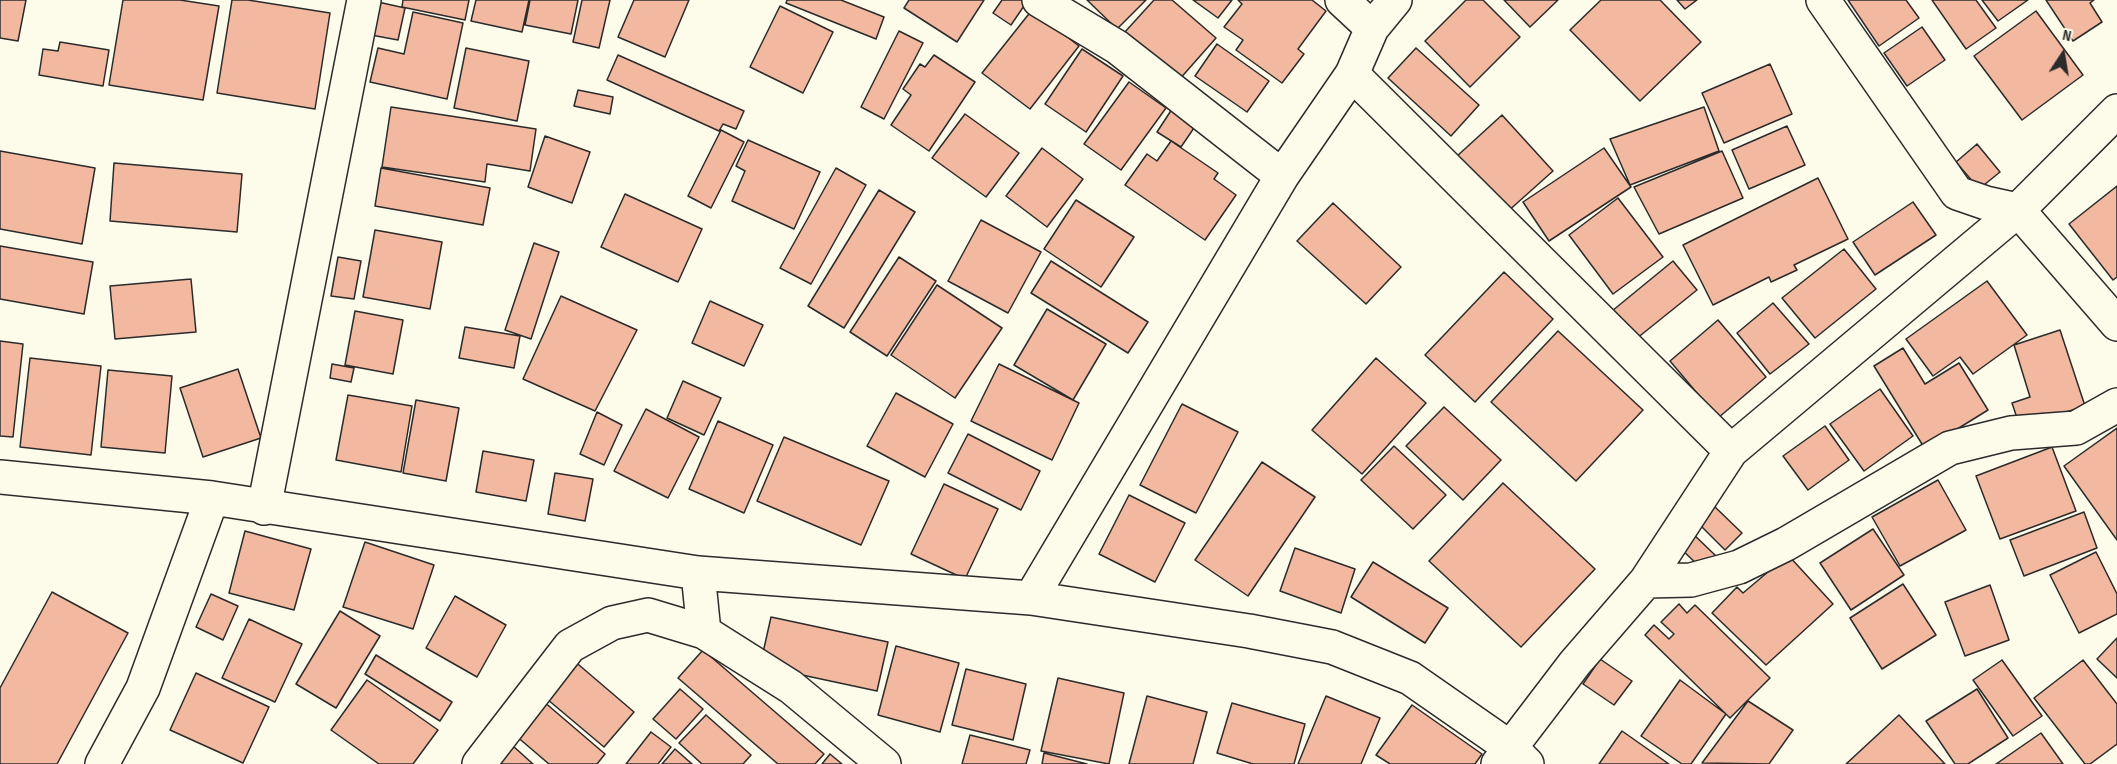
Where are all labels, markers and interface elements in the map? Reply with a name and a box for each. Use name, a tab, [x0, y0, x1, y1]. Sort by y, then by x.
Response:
north arrow	[2033, 24, 2093, 84]
text: N	[2061, 26, 2073, 46]

